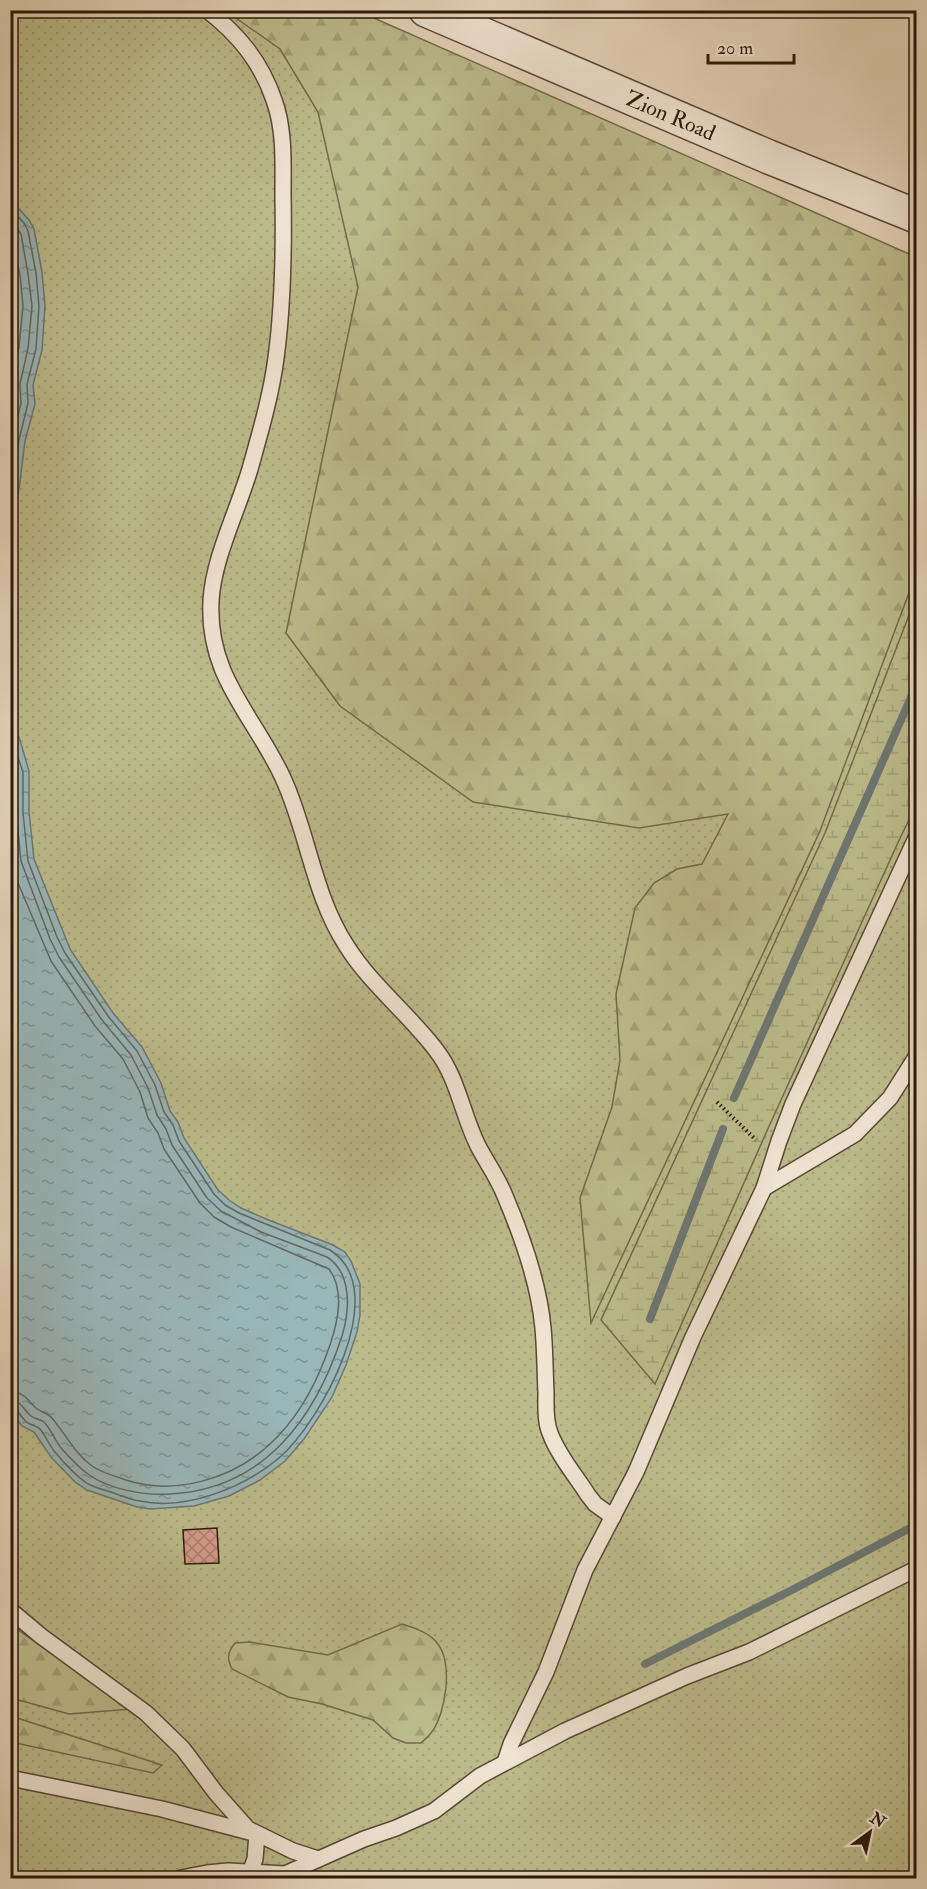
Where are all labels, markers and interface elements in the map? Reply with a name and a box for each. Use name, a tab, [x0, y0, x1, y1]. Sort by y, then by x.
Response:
scale bar	[708, 27, 794, 65]
text: 20 m	[717, 37, 753, 60]
street label: Zion Road	[622, 85, 720, 147]
north arrow	[840, 1802, 900, 1862]
text: N	[865, 1807, 890, 1833]

